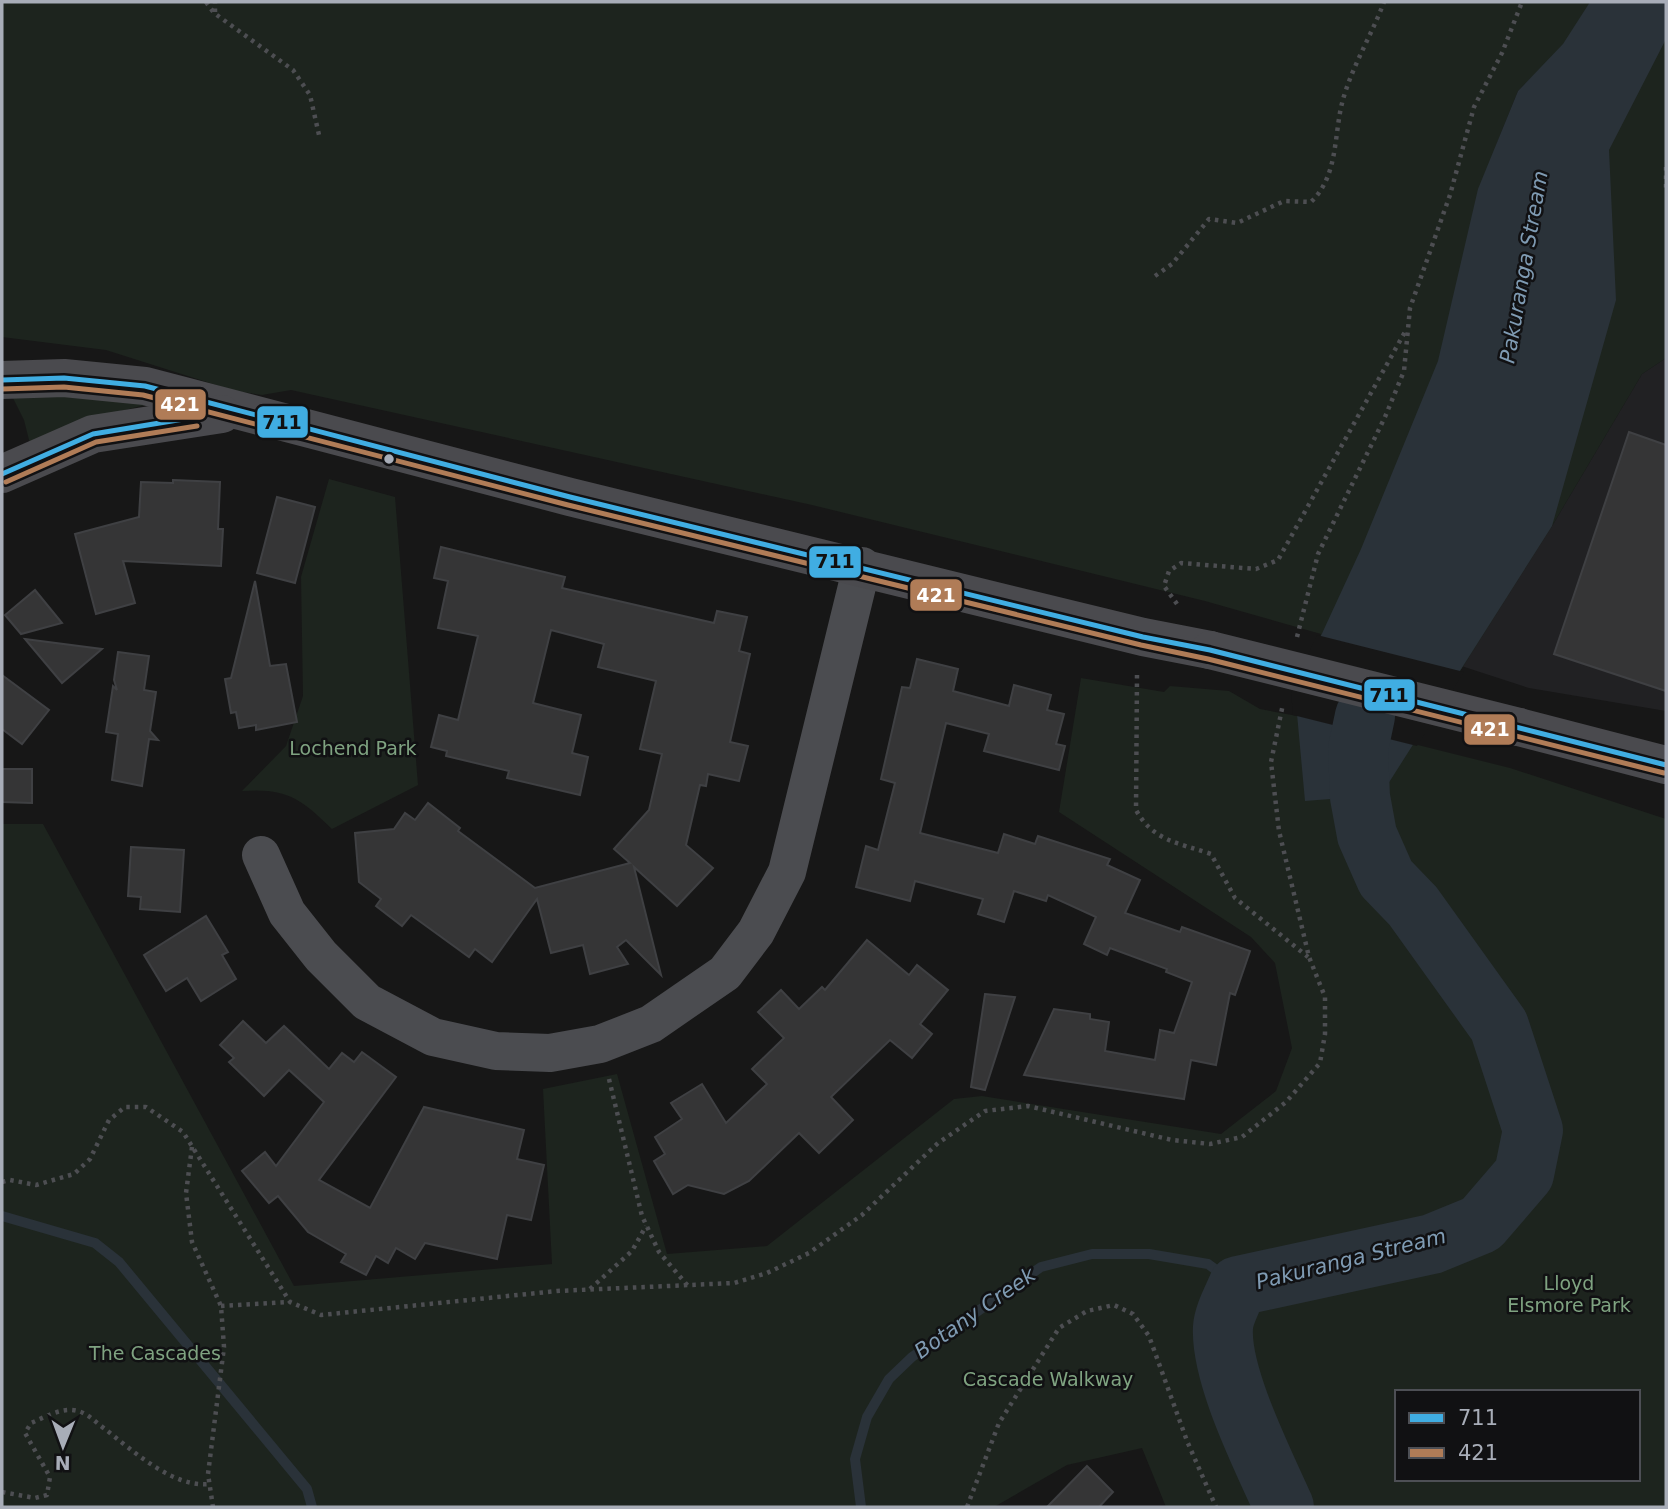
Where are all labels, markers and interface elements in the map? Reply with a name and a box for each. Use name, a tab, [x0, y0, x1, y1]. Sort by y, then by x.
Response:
water label: Pakuranga Stream	[1495, 169, 1553, 365]
line badge: 421	[154, 388, 207, 421]
text: 421	[160, 393, 200, 415]
line badge: 711	[256, 405, 309, 439]
text: 711	[262, 411, 302, 433]
unlabelled marker	[382, 452, 396, 466]
line badge: 711	[808, 545, 862, 579]
text: 711	[815, 550, 855, 572]
line badge: 421	[909, 578, 963, 612]
text: 421	[916, 584, 956, 606]
line badge: 711	[1363, 678, 1416, 712]
text: 711	[1369, 684, 1409, 706]
line badge: 421	[1463, 713, 1516, 746]
text: 421	[1470, 718, 1510, 740]
park label: Lochend Park	[289, 737, 417, 759]
water label: Pakuranga Stream	[1253, 1224, 1449, 1294]
water label: Botany Creek	[910, 1262, 1041, 1364]
park label: Lloyd Elsmore Park	[1507, 1272, 1631, 1316]
park label: The Cascades	[88, 1342, 221, 1364]
park label: Cascade Walkway	[963, 1368, 1133, 1390]
legend	[1395, 1390, 1640, 1481]
text: 711	[1458, 1406, 1498, 1430]
north arrow	[28, 1411, 98, 1481]
text: 421	[1458, 1441, 1498, 1465]
text: N	[55, 1452, 71, 1474]

